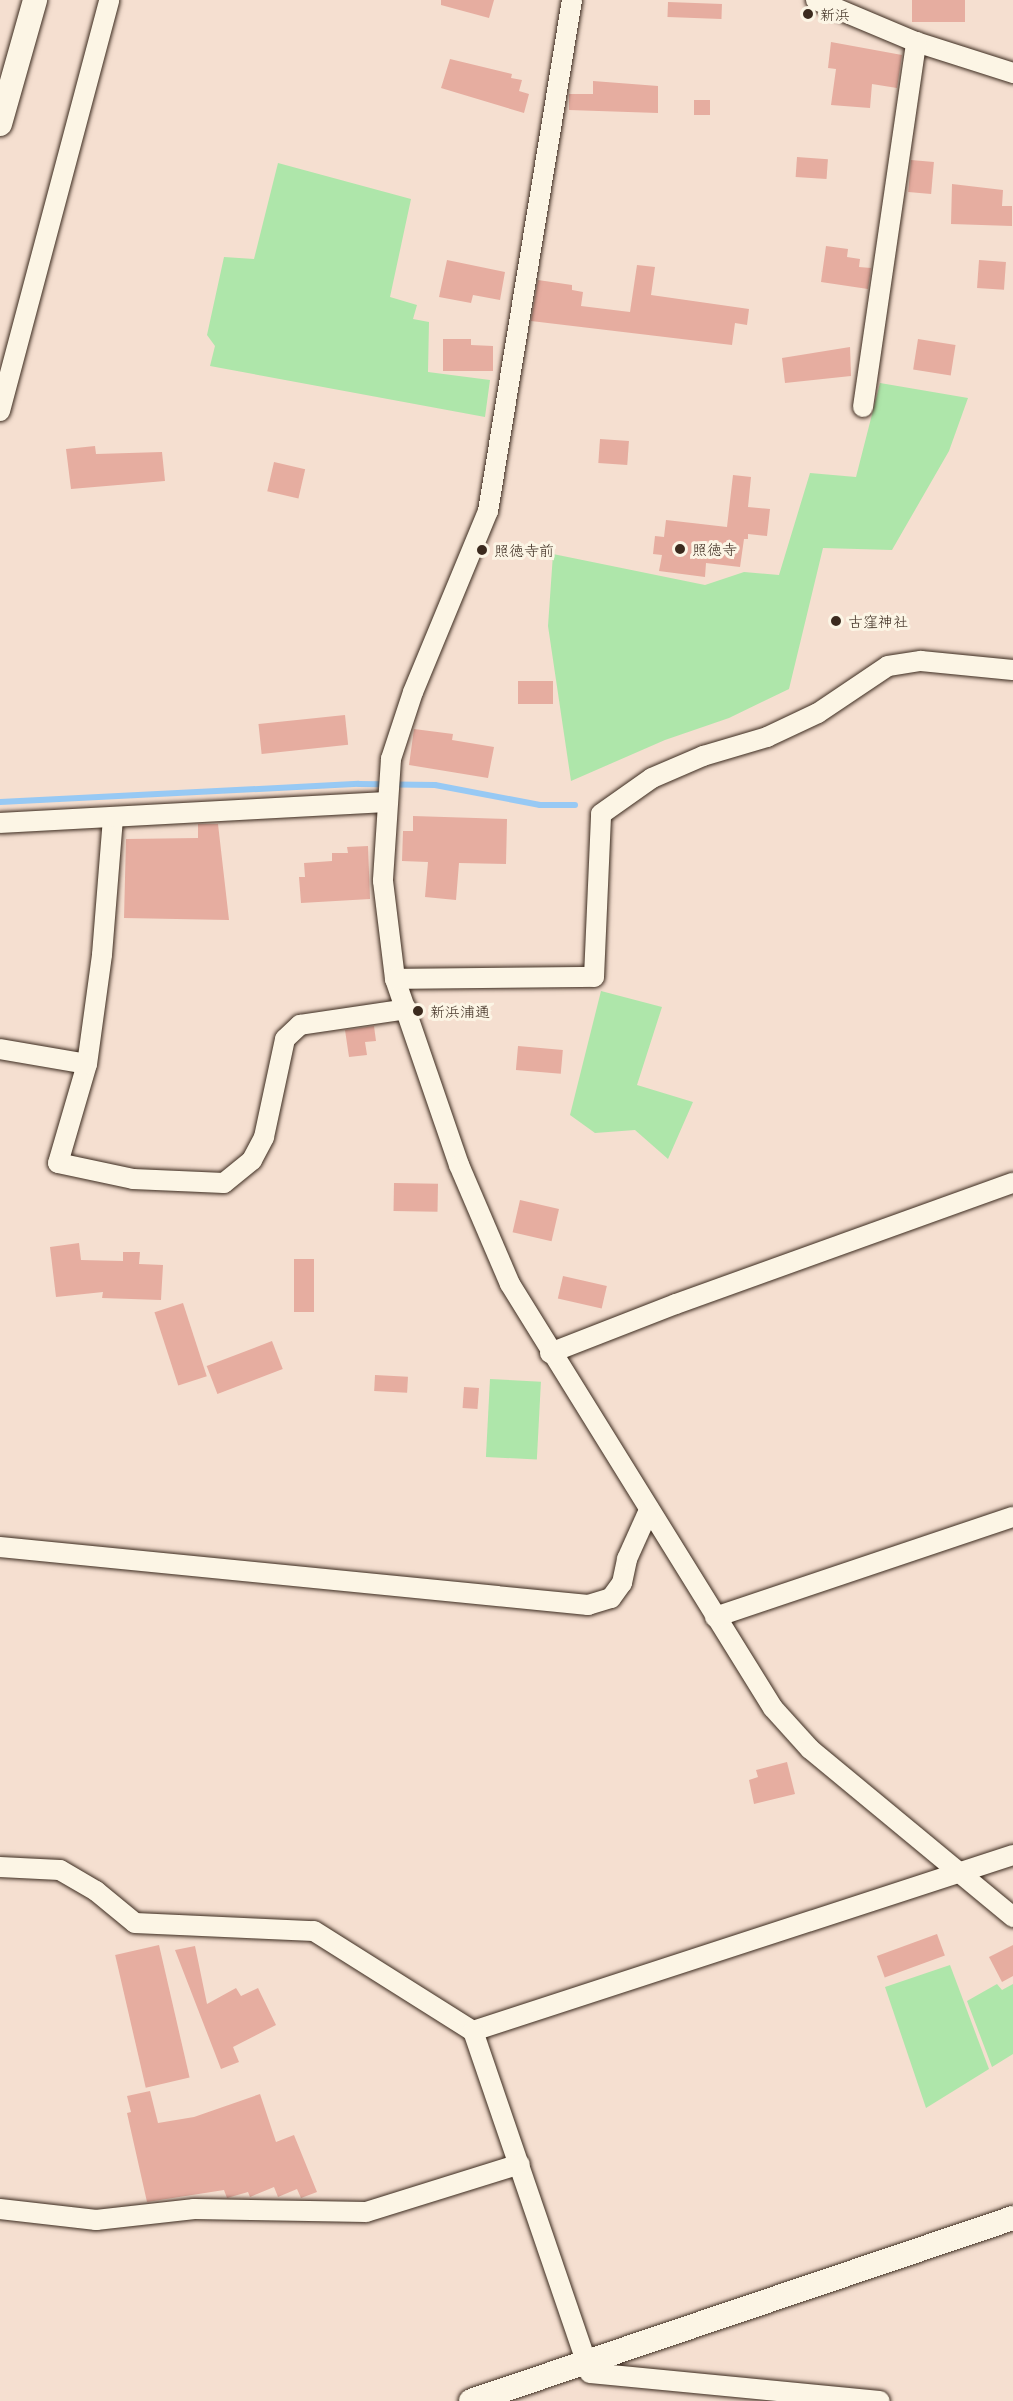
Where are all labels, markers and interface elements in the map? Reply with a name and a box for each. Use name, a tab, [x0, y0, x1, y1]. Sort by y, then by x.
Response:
place label: 新浜	[820, 5, 850, 23]
marker: 新浜	[801, 7, 815, 21]
place label: 照徳寺	[692, 540, 737, 558]
place label: 照徳寺前	[494, 541, 554, 559]
marker: 照徳寺	[673, 542, 687, 556]
marker: 照徳寺前	[475, 543, 489, 557]
place label: 古窪神社	[848, 612, 908, 630]
marker: 古窪神社	[829, 614, 843, 628]
place label: 新浜浦通	[430, 1002, 490, 1020]
marker: 新浜浦通	[411, 1004, 425, 1018]

